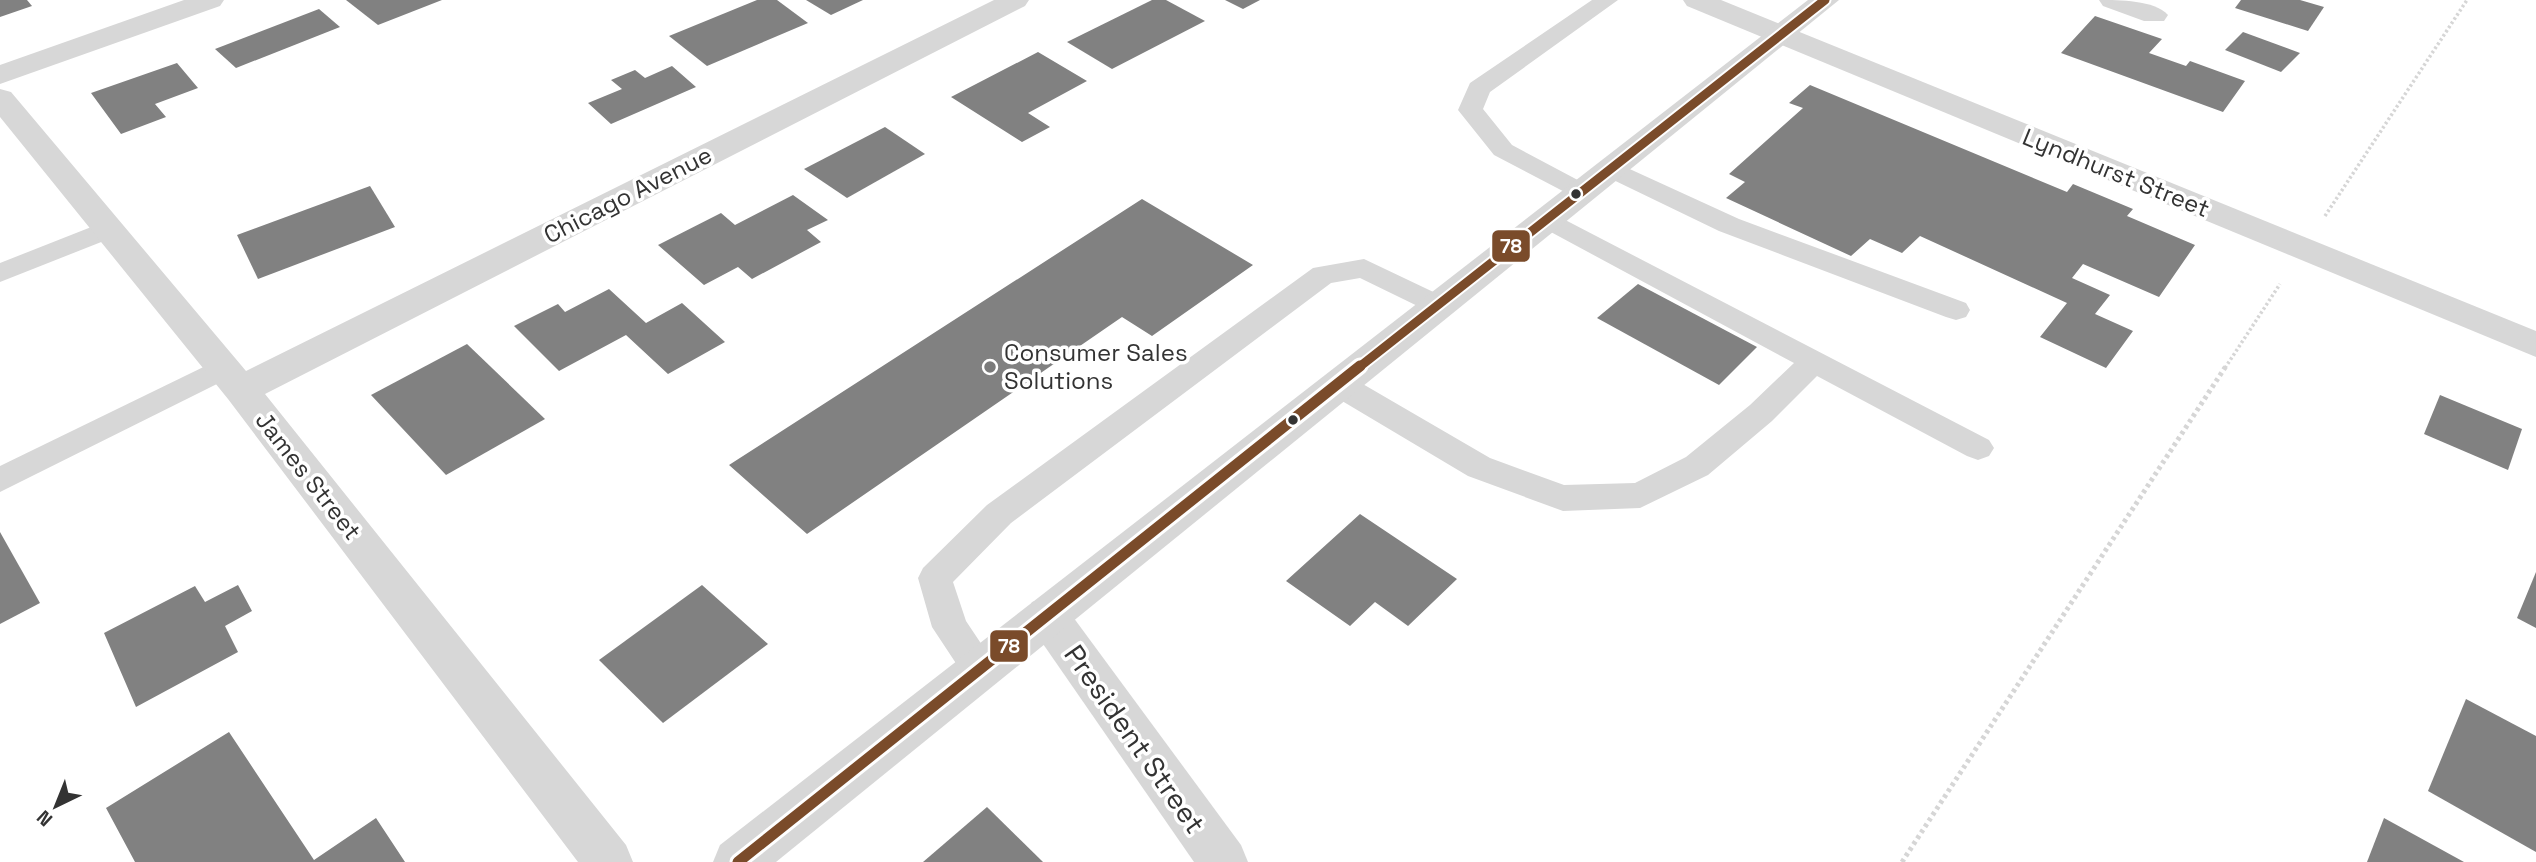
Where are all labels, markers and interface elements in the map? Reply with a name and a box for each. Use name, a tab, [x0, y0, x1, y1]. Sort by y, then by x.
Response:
street label: Lyndhurst Street	[2018, 121, 2214, 224]
street label: Chicago Avenue	[538, 139, 717, 250]
unlabelled marker	[1569, 187, 1583, 201]
line badge: 78	[1491, 229, 1531, 263]
text: 78	[1500, 234, 1522, 259]
place label: Consumer Sales Solutions	[1004, 337, 1188, 396]
marker: Consumer Sales Solutions	[982, 359, 998, 375]
street label: James Street	[249, 405, 368, 546]
unlabelled marker	[1286, 413, 1300, 427]
line badge: 78	[989, 629, 1029, 663]
text: 78	[998, 634, 1020, 659]
street label: President Street	[1057, 638, 1213, 840]
north arrow	[21, 771, 91, 841]
text: N	[32, 805, 58, 832]

